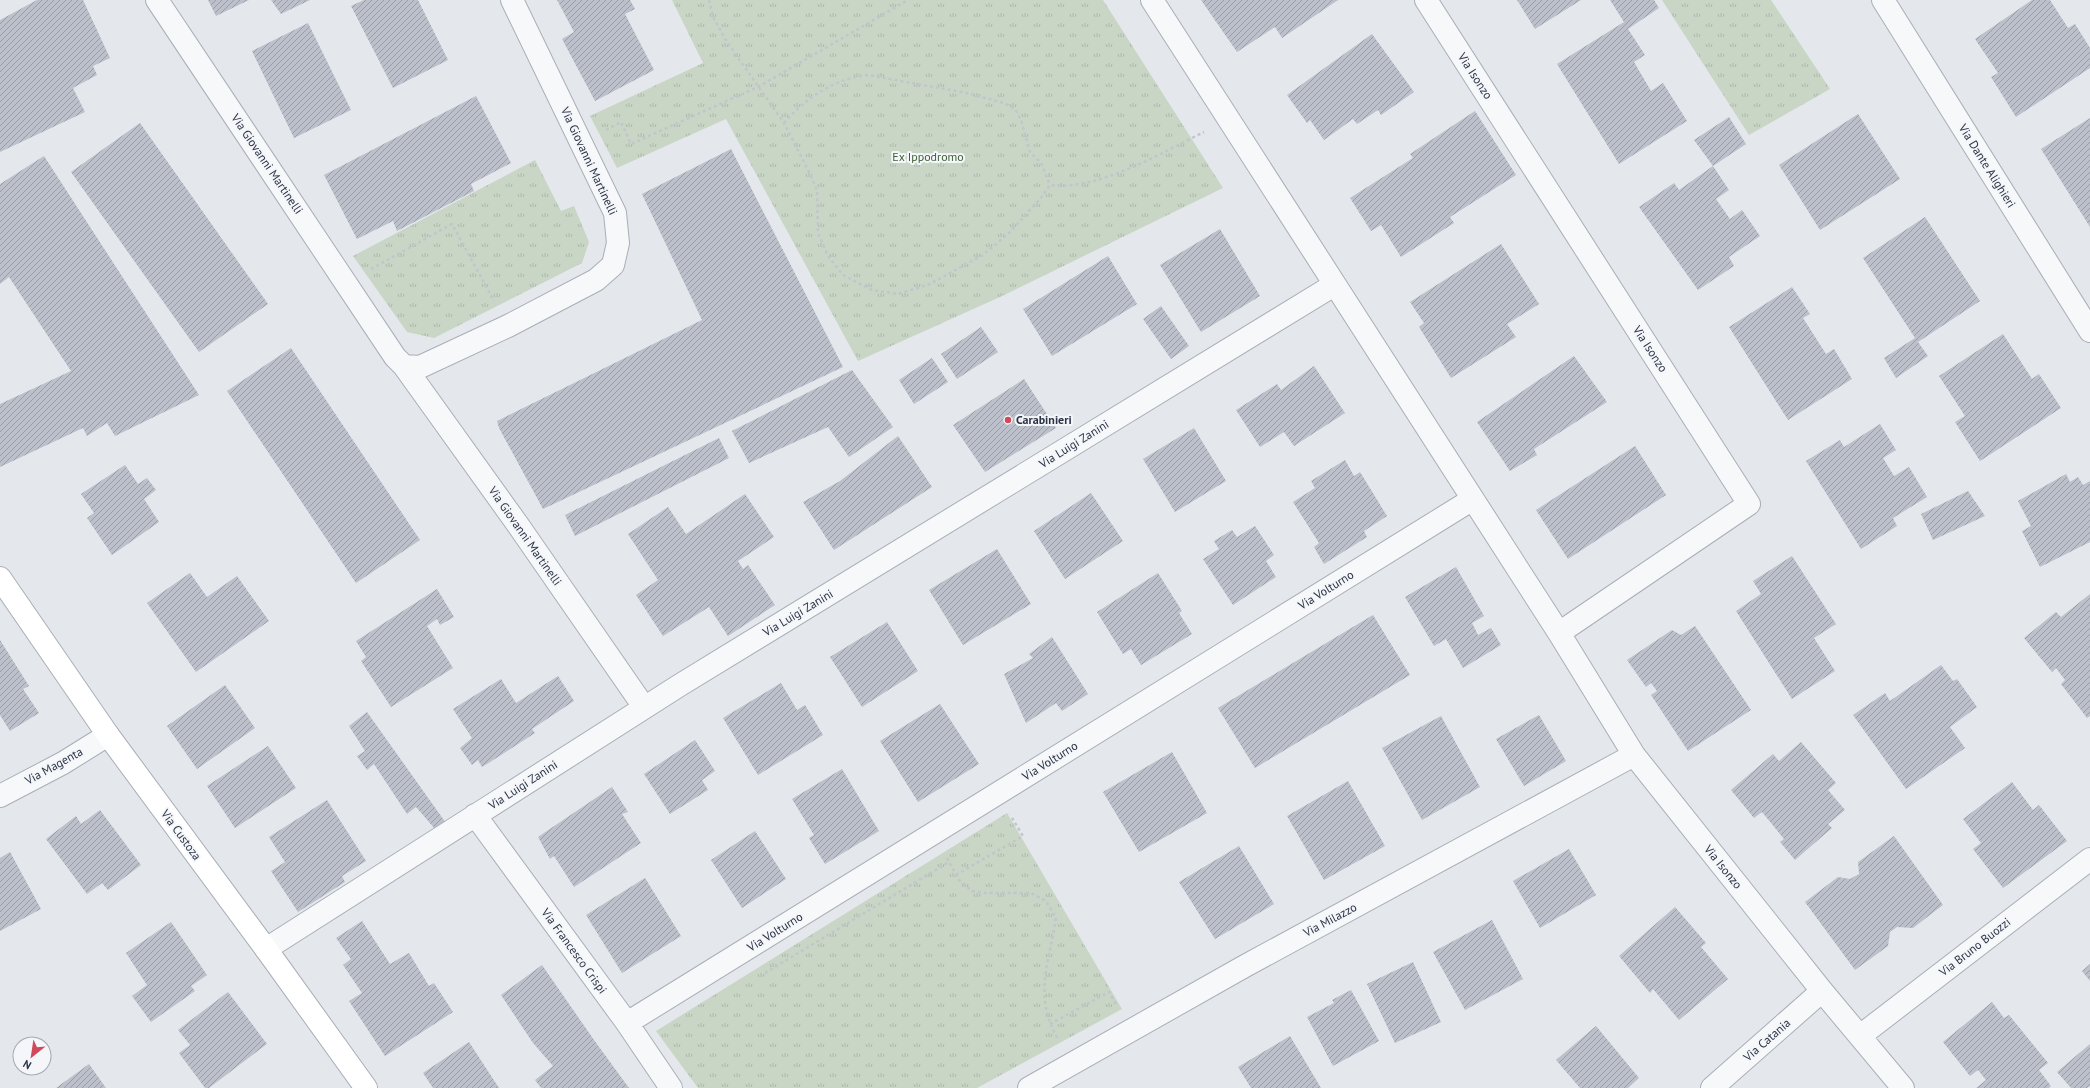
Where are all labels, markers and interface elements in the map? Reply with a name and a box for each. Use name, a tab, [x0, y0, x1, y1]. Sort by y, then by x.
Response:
street label: Via Isonzo	[1454, 49, 1496, 102]
street label: Via Giovanni Martinelli	[557, 104, 621, 217]
street label: Via Giovanni Martinelli	[228, 110, 306, 217]
street label: Via Dante Alighieri	[1955, 120, 2019, 210]
park label: Ex Ippodromo	[892, 149, 964, 164]
street label: Via Isonzo	[1629, 322, 1671, 375]
place label: Carabinieri	[1016, 412, 1072, 427]
marker: Carabinieri	[1003, 415, 1013, 425]
street label: Via Luigi Zanini	[1035, 416, 1111, 471]
street label: Via Giovanni Martinelli	[485, 483, 565, 588]
street label: Via Volturno	[1294, 567, 1356, 613]
street label: Via Luigi Zanini	[759, 586, 836, 640]
street label: Via Volturno	[1018, 738, 1080, 784]
street label: Via Magenta	[21, 744, 85, 788]
street label: Via Luigi Zanini	[485, 757, 560, 813]
street label: Via Custoza	[157, 806, 205, 863]
street label: Via Isonzo	[1700, 841, 1746, 892]
street label: Via Milazzo	[1300, 899, 1359, 940]
street label: Via Francesco Crispi	[538, 904, 610, 996]
street label: Via Volturno	[743, 909, 805, 955]
street label: Via Bruno Buozzi	[1935, 914, 2013, 980]
street label: Via Catania	[1739, 1015, 1793, 1065]
north arrow	[12, 1036, 52, 1076]
text: N	[20, 1057, 34, 1073]

